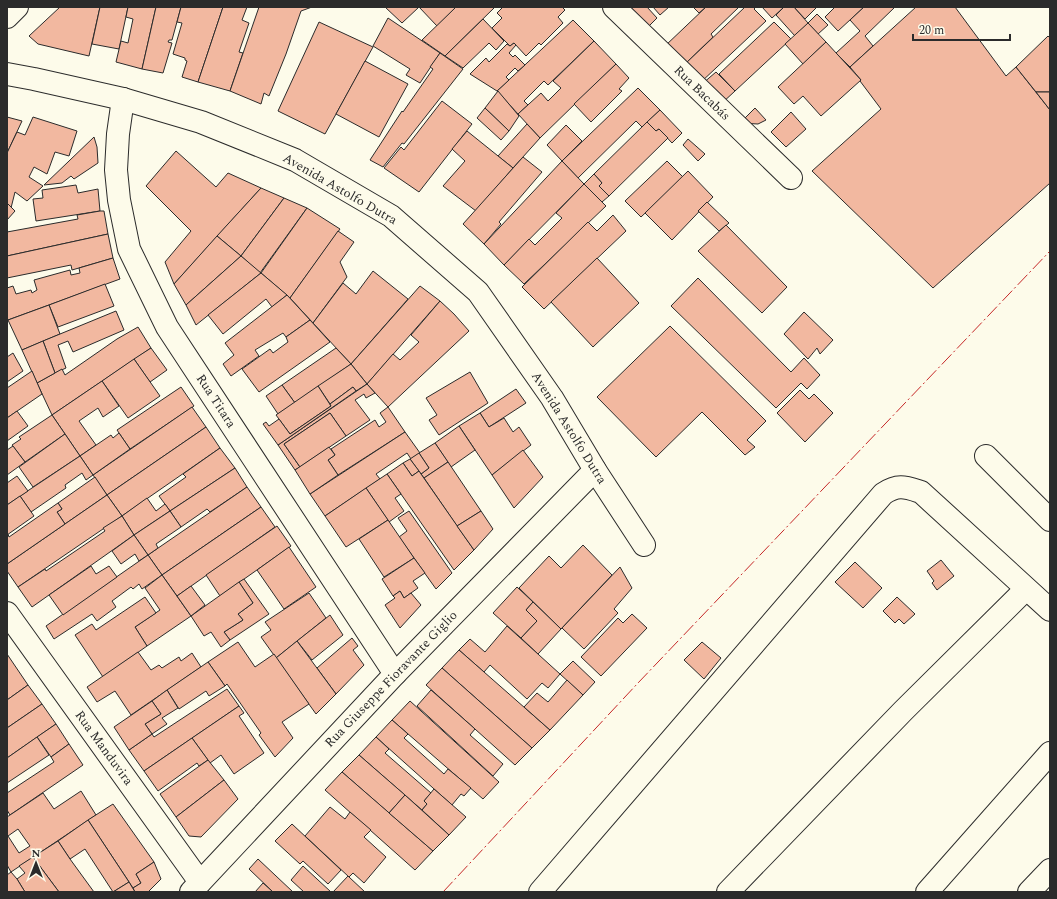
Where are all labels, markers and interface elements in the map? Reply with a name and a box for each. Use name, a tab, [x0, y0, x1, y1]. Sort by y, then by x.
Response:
scale bar	[913, 16, 1010, 42]
text: 20 m	[919, 21, 944, 40]
street label: Rua Bacabás	[669, 61, 735, 125]
street label: Avenida Astolfo Dutra	[279, 148, 402, 230]
street label: Avenida Astolfo Dutra	[526, 368, 612, 489]
street label: Rua Titara	[191, 370, 241, 433]
street label: Rua Giuseppe Fioravante Giglio	[320, 606, 462, 752]
street label: Rua Manduvira	[70, 706, 138, 790]
north arrow	[16, 843, 56, 883]
text: N	[32, 845, 41, 862]

